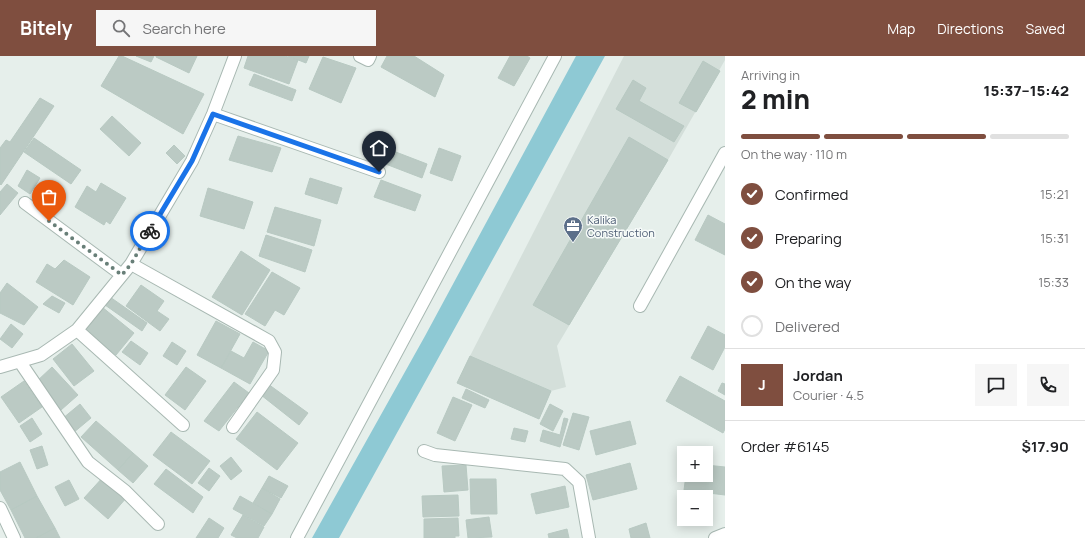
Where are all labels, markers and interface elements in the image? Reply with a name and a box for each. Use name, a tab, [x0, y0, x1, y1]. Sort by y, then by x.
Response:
search box	[96, 10, 376, 46]
text: Bitely	[20, 15, 72, 41]
icon: search	[110, 17, 132, 39]
text: Search here	[142, 18, 226, 39]
text: Map	[887, 19, 915, 38]
text: Directions	[937, 19, 1004, 38]
text: Saved	[1026, 19, 1065, 38]
text: Arriving in	[741, 66, 800, 84]
text: 15:37–15:42	[984, 80, 1069, 101]
text: 2 min	[741, 81, 810, 117]
pin	[362, 131, 396, 172]
icon: home	[368, 137, 390, 159]
text: On the way · 110 m	[741, 145, 847, 163]
pin	[32, 180, 66, 221]
icon: check	[741, 183, 763, 205]
text: Confirmed	[775, 184, 848, 205]
text: 15:21	[1040, 185, 1069, 203]
icon: bag	[38, 186, 60, 208]
courier	[130, 211, 170, 251]
place label: Kalika Construction	[587, 212, 655, 240]
office icon: Kalika Construction	[562, 215, 584, 243]
icon: bike	[139, 220, 161, 242]
icon: check	[741, 227, 763, 249]
text: Preparing	[775, 228, 842, 249]
text: 15:31	[1040, 229, 1069, 247]
icon: check	[741, 271, 763, 293]
text: On the way	[775, 272, 851, 293]
text: 15:33	[1038, 273, 1069, 291]
text: Delivered	[775, 316, 840, 337]
button: chat	[975, 364, 1017, 406]
button: phone	[1027, 364, 1069, 406]
text: Jordan	[793, 365, 843, 386]
text: J	[758, 374, 766, 395]
text: Courier · 4.5	[793, 386, 864, 404]
text: Order #6145	[741, 436, 829, 457]
text: $17.90	[1022, 436, 1069, 457]
map controls	[677, 446, 713, 526]
button: +	[677, 446, 713, 482]
button: −	[677, 490, 713, 526]

